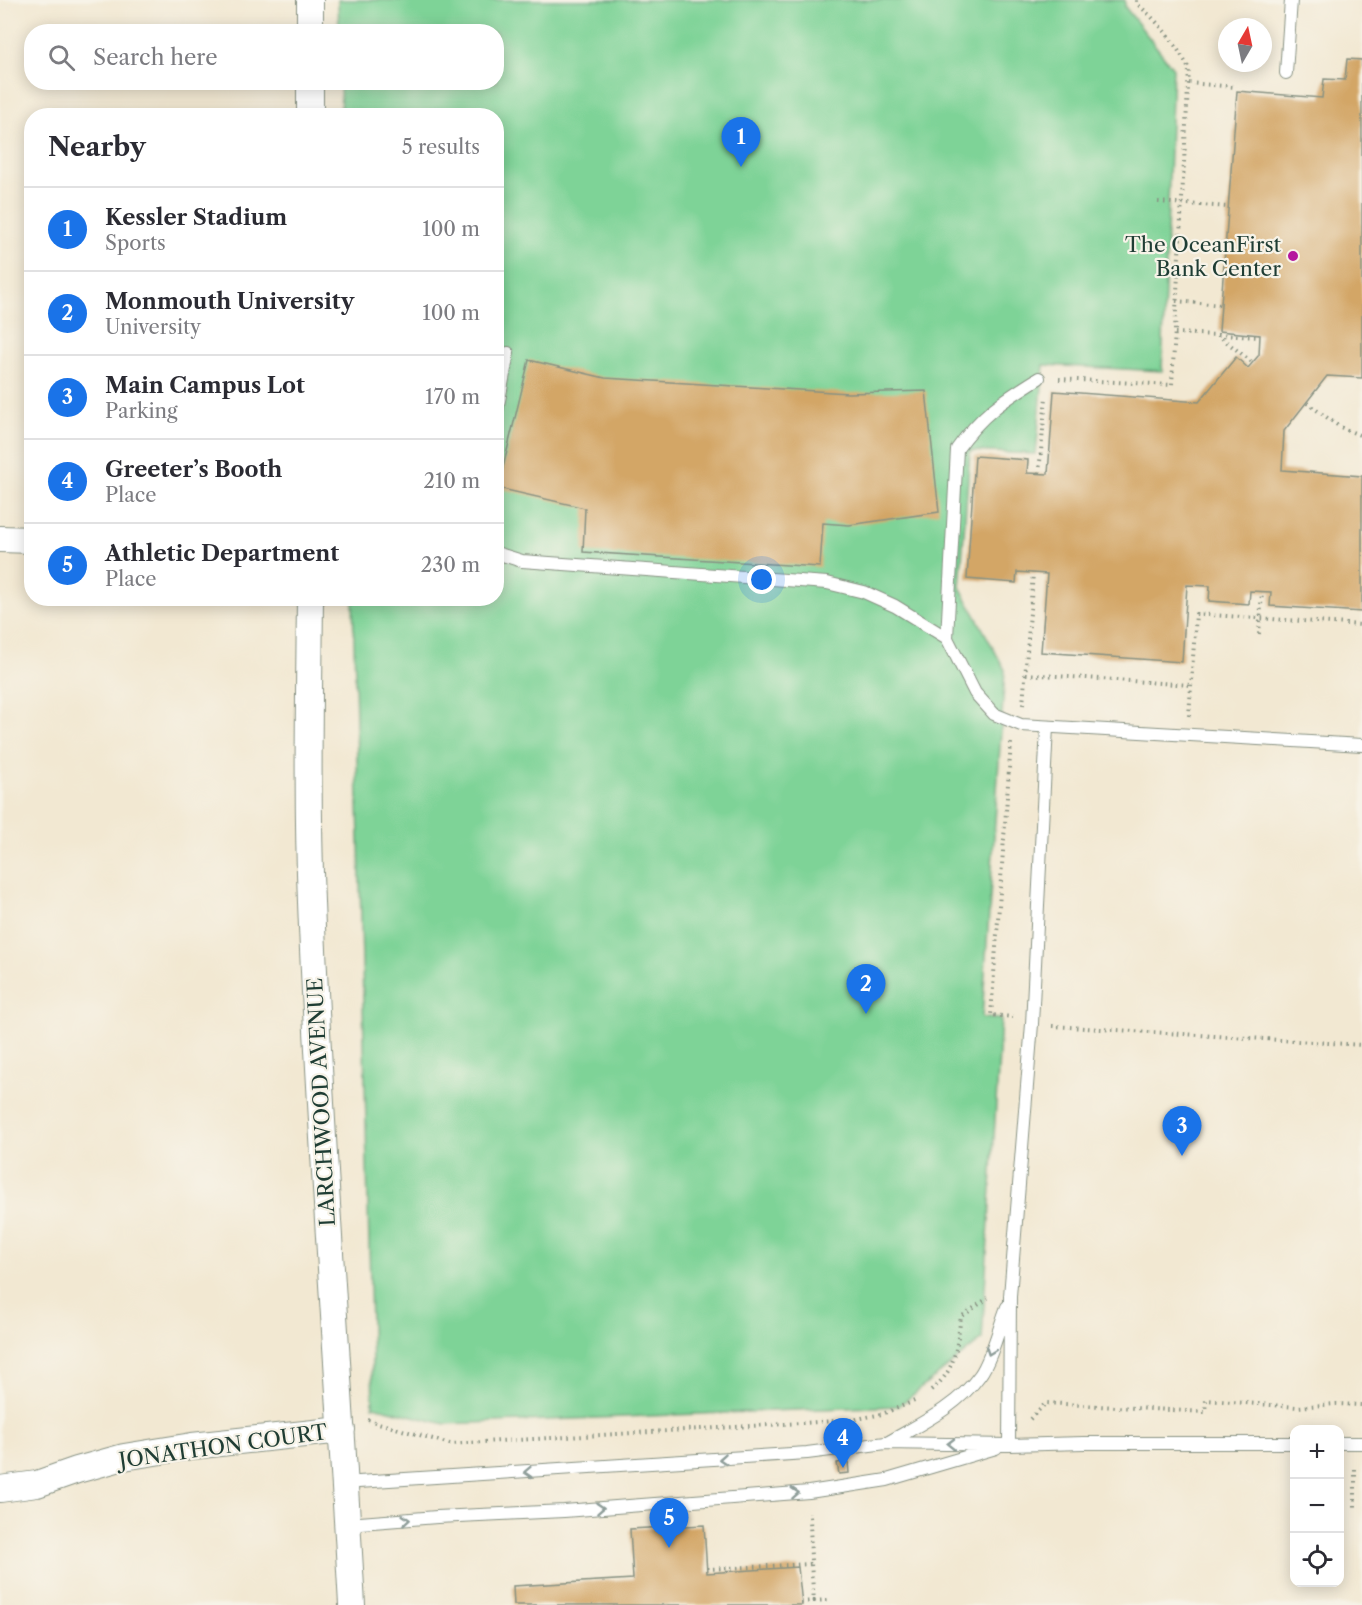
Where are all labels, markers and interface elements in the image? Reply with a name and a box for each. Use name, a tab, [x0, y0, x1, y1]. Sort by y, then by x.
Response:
north arrow	[1218, 18, 1272, 72]
search box	[24, 24, 504, 90]
icon: search	[45, 41, 78, 74]
text: Search here	[93, 44, 218, 71]
pin: 1	[722, 118, 760, 167]
text: Nearby	[48, 131, 146, 163]
text: 5 results	[402, 135, 480, 159]
text: Kessler Stadium	[105, 204, 287, 231]
text: 1	[63, 217, 72, 241]
text: 100 m	[422, 217, 480, 241]
text: Sports	[105, 231, 166, 255]
place label: The OceanFirst Bank Center	[1125, 232, 1282, 281]
marker: The OceanFirst Bank Center	[1286, 249, 1300, 263]
text: Monmouth University	[105, 288, 354, 315]
text: 2	[62, 301, 73, 325]
text: 100 m	[422, 301, 480, 325]
text: University	[105, 315, 201, 339]
text: Main Campus Lot	[105, 372, 305, 399]
text: 3	[62, 385, 73, 409]
text: 170 m	[425, 385, 480, 409]
text: Parking	[105, 399, 178, 423]
text: Greeter’s Booth	[105, 456, 282, 483]
text: 4	[62, 469, 73, 493]
text: 210 m	[423, 469, 480, 493]
text: Place	[105, 483, 156, 507]
text: Athletic Department	[105, 540, 339, 567]
text: 5	[62, 553, 73, 577]
text: 230 m	[421, 553, 480, 577]
your location	[747, 565, 776, 594]
text: Place	[105, 567, 156, 591]
pin: 2	[846, 964, 886, 1014]
street label: LARCHWOOD AVENUE	[302, 977, 340, 1227]
pin: 3	[1162, 1106, 1202, 1156]
one-way arrow	[985, 1345, 998, 1356]
pin: 4	[824, 1418, 862, 1468]
street label: JONATHON COURT	[114, 1419, 329, 1473]
map controls	[1290, 1425, 1344, 1587]
button: +	[1290, 1425, 1344, 1479]
one-way arrow	[946, 1438, 955, 1450]
one-way arrow	[719, 1452, 728, 1465]
one-way arrow	[524, 1465, 533, 1478]
button: −	[1290, 1479, 1344, 1533]
one-way arrow	[790, 1487, 799, 1500]
pin: 5	[650, 1498, 688, 1548]
one-way arrow	[596, 1502, 605, 1515]
one-way arrow	[401, 1513, 410, 1526]
button: locate	[1290, 1533, 1344, 1587]

